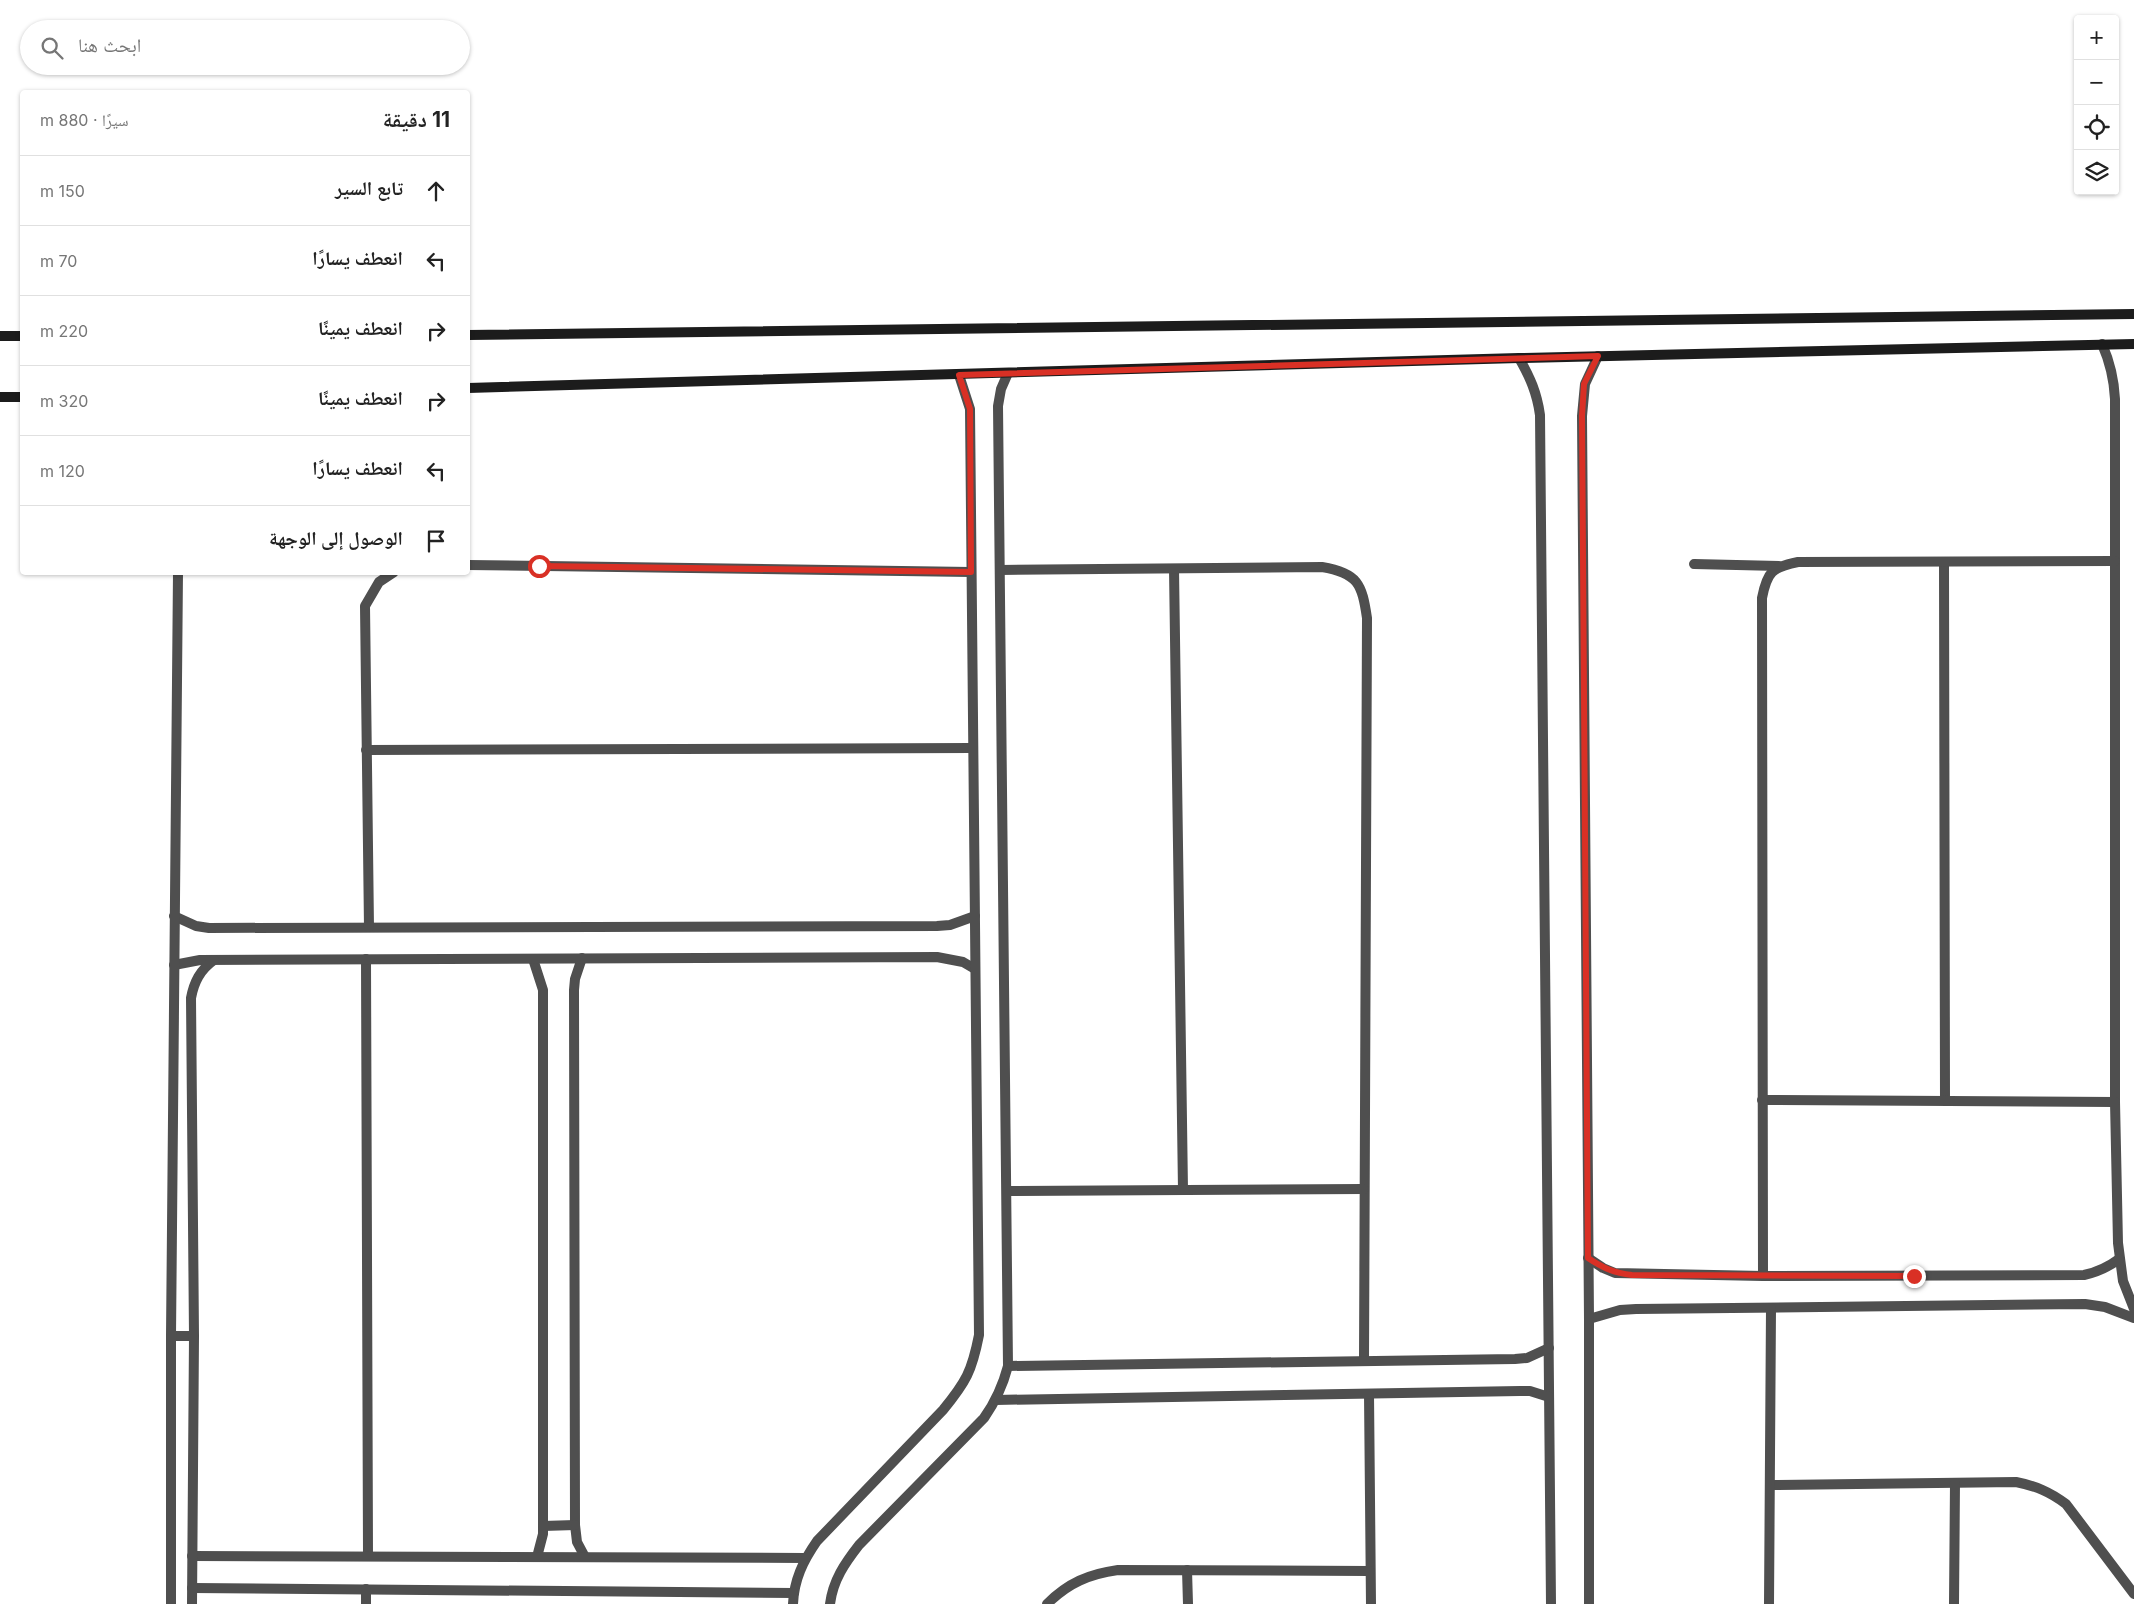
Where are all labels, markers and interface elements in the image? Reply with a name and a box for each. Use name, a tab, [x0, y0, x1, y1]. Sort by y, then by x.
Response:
map controls	[2074, 15, 2119, 195]
button: +	[2074, 15, 2119, 60]
search box	[20, 20, 470, 75]
icon: search	[38, 34, 66, 62]
text: ابحث هنا	[78, 34, 141, 57]
button: −	[2074, 60, 2119, 105]
button: locate	[2074, 105, 2119, 150]
text: 11 دقيقة	[383, 107, 450, 132]
text: سيرًا · 880 m	[40, 110, 129, 130]
button: layers	[2074, 150, 2119, 195]
text: تابع السير	[335, 177, 403, 200]
icon: ahead	[422, 177, 450, 205]
text: 150 m	[40, 181, 85, 201]
text: انعطف يسارًا	[312, 247, 403, 270]
icon: left	[422, 247, 450, 275]
text: 70 m	[40, 251, 77, 271]
text: انعطف يمينًا	[318, 317, 403, 340]
icon: right	[422, 317, 450, 345]
text: 220 m	[40, 321, 88, 341]
text: انعطف يمينًا	[318, 387, 403, 410]
icon: right	[422, 387, 450, 415]
text: 320 m	[40, 391, 88, 411]
text: انعطف يسارًا	[312, 457, 403, 480]
icon: left	[422, 457, 450, 485]
text: 120 m	[40, 461, 85, 481]
text: الوصول إلى الوجهة	[269, 527, 403, 550]
icon: arrive	[422, 527, 450, 555]
route start	[528, 555, 551, 578]
route end	[1903, 1265, 1926, 1288]

